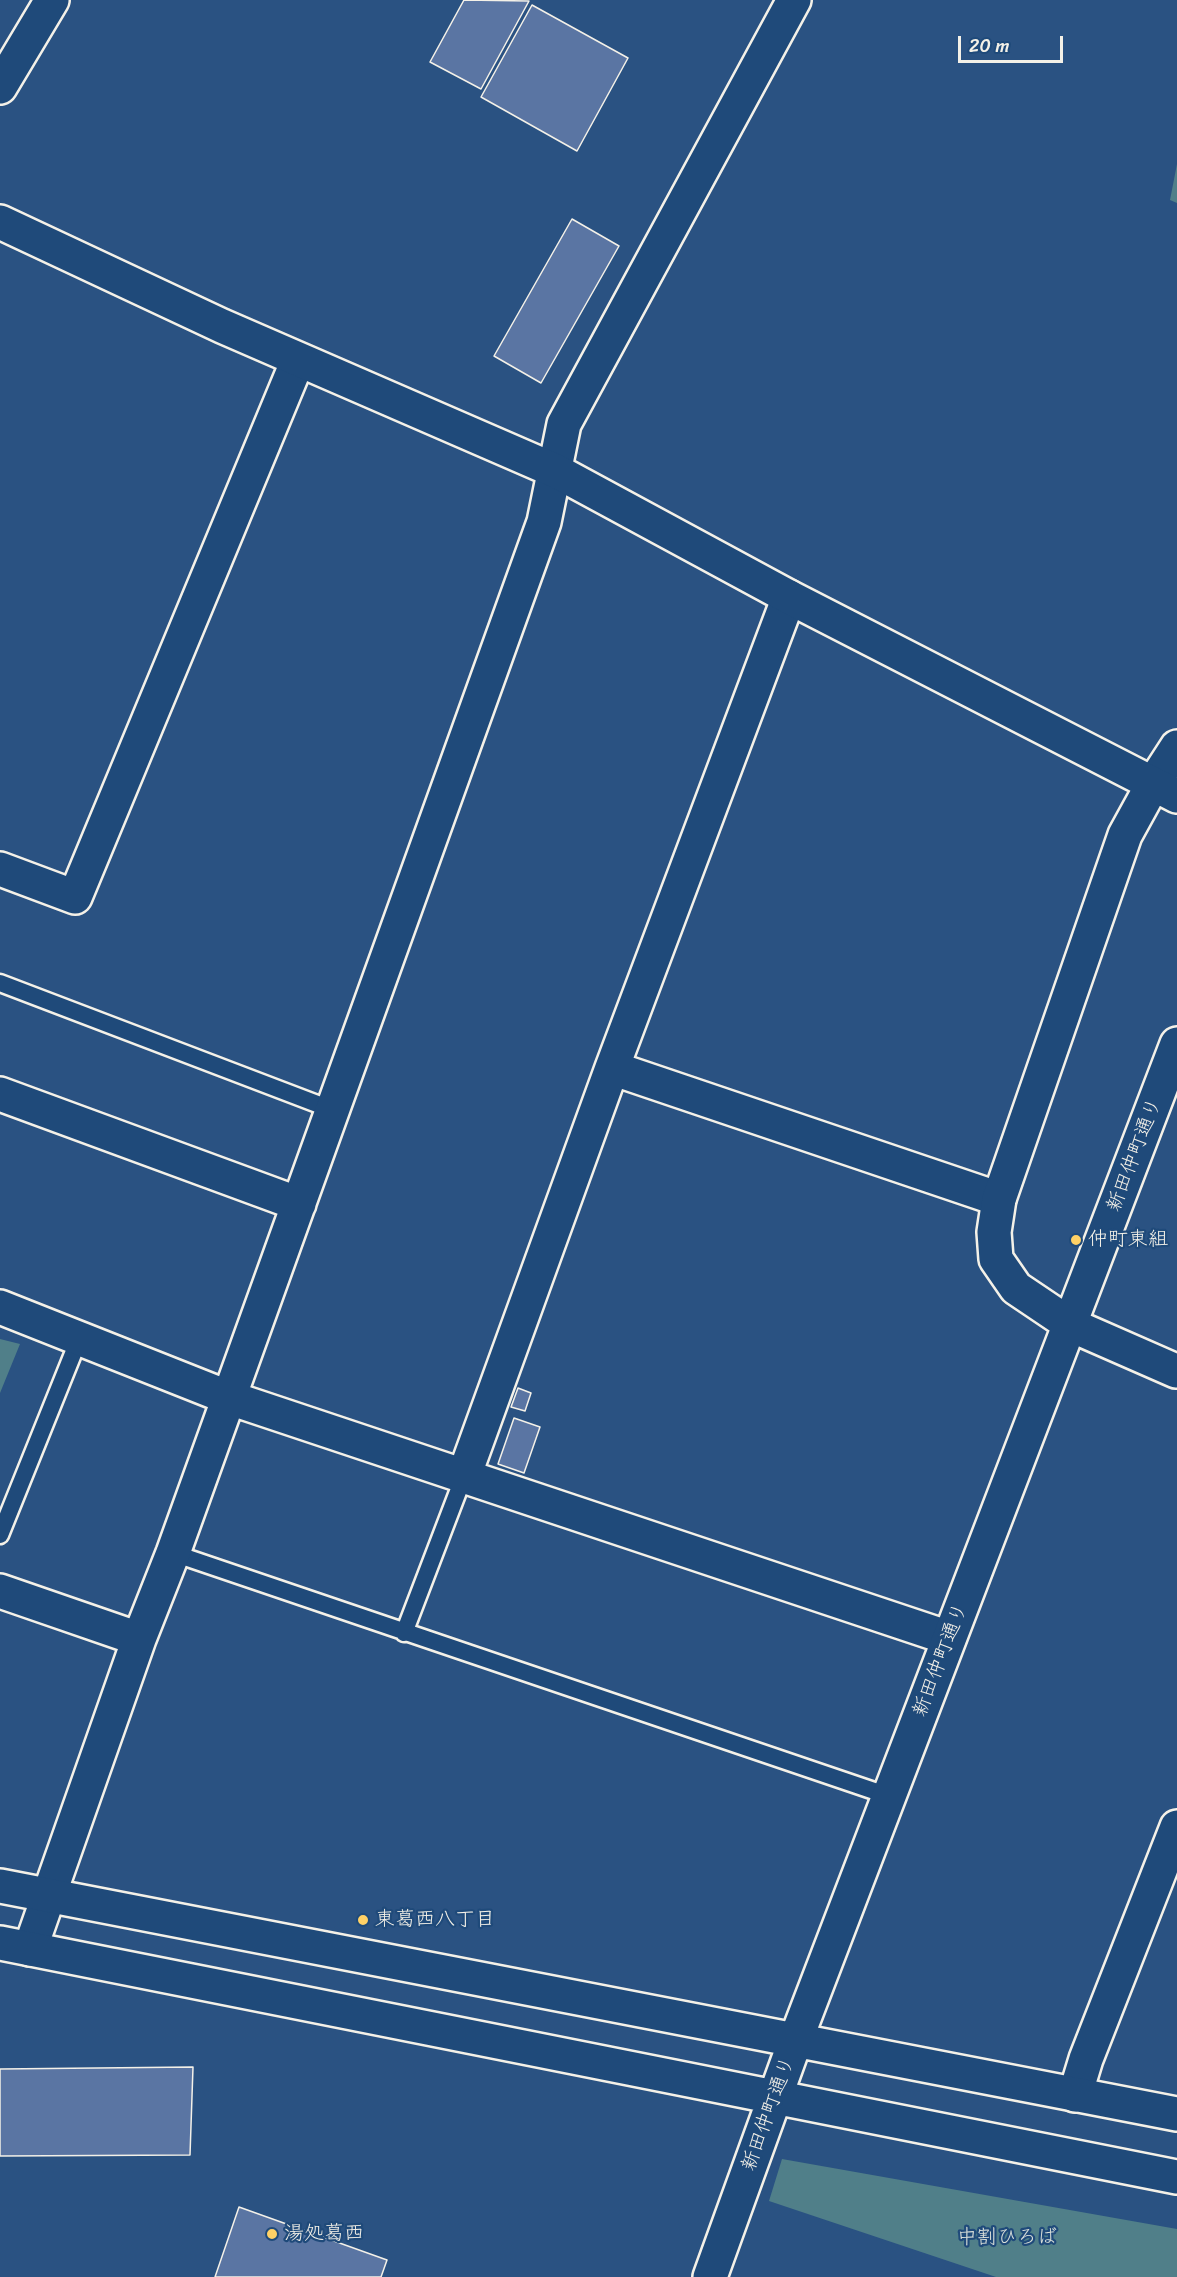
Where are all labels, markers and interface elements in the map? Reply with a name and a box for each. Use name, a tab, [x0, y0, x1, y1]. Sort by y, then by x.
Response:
scale bar	[961, 24, 1066, 62]
text: 20 m	[969, 30, 1009, 62]
street label: 新田仲町通り	[1102, 1095, 1168, 1215]
place label: 仲町東組	[1088, 1228, 1168, 1252]
marker: 仲町東組	[1069, 1233, 1083, 1247]
street label: 新田仲町通り	[908, 1600, 974, 1720]
place label: 東葛西八丁目	[375, 1908, 495, 1932]
marker: 東葛西八丁目	[356, 1913, 370, 1927]
street label: 新田仲町通り	[737, 2054, 801, 2174]
place label: 湯処葛西	[284, 2222, 364, 2246]
park label: 中割ひろば	[957, 2226, 1057, 2250]
marker: 湯処葛西	[265, 2227, 279, 2241]

